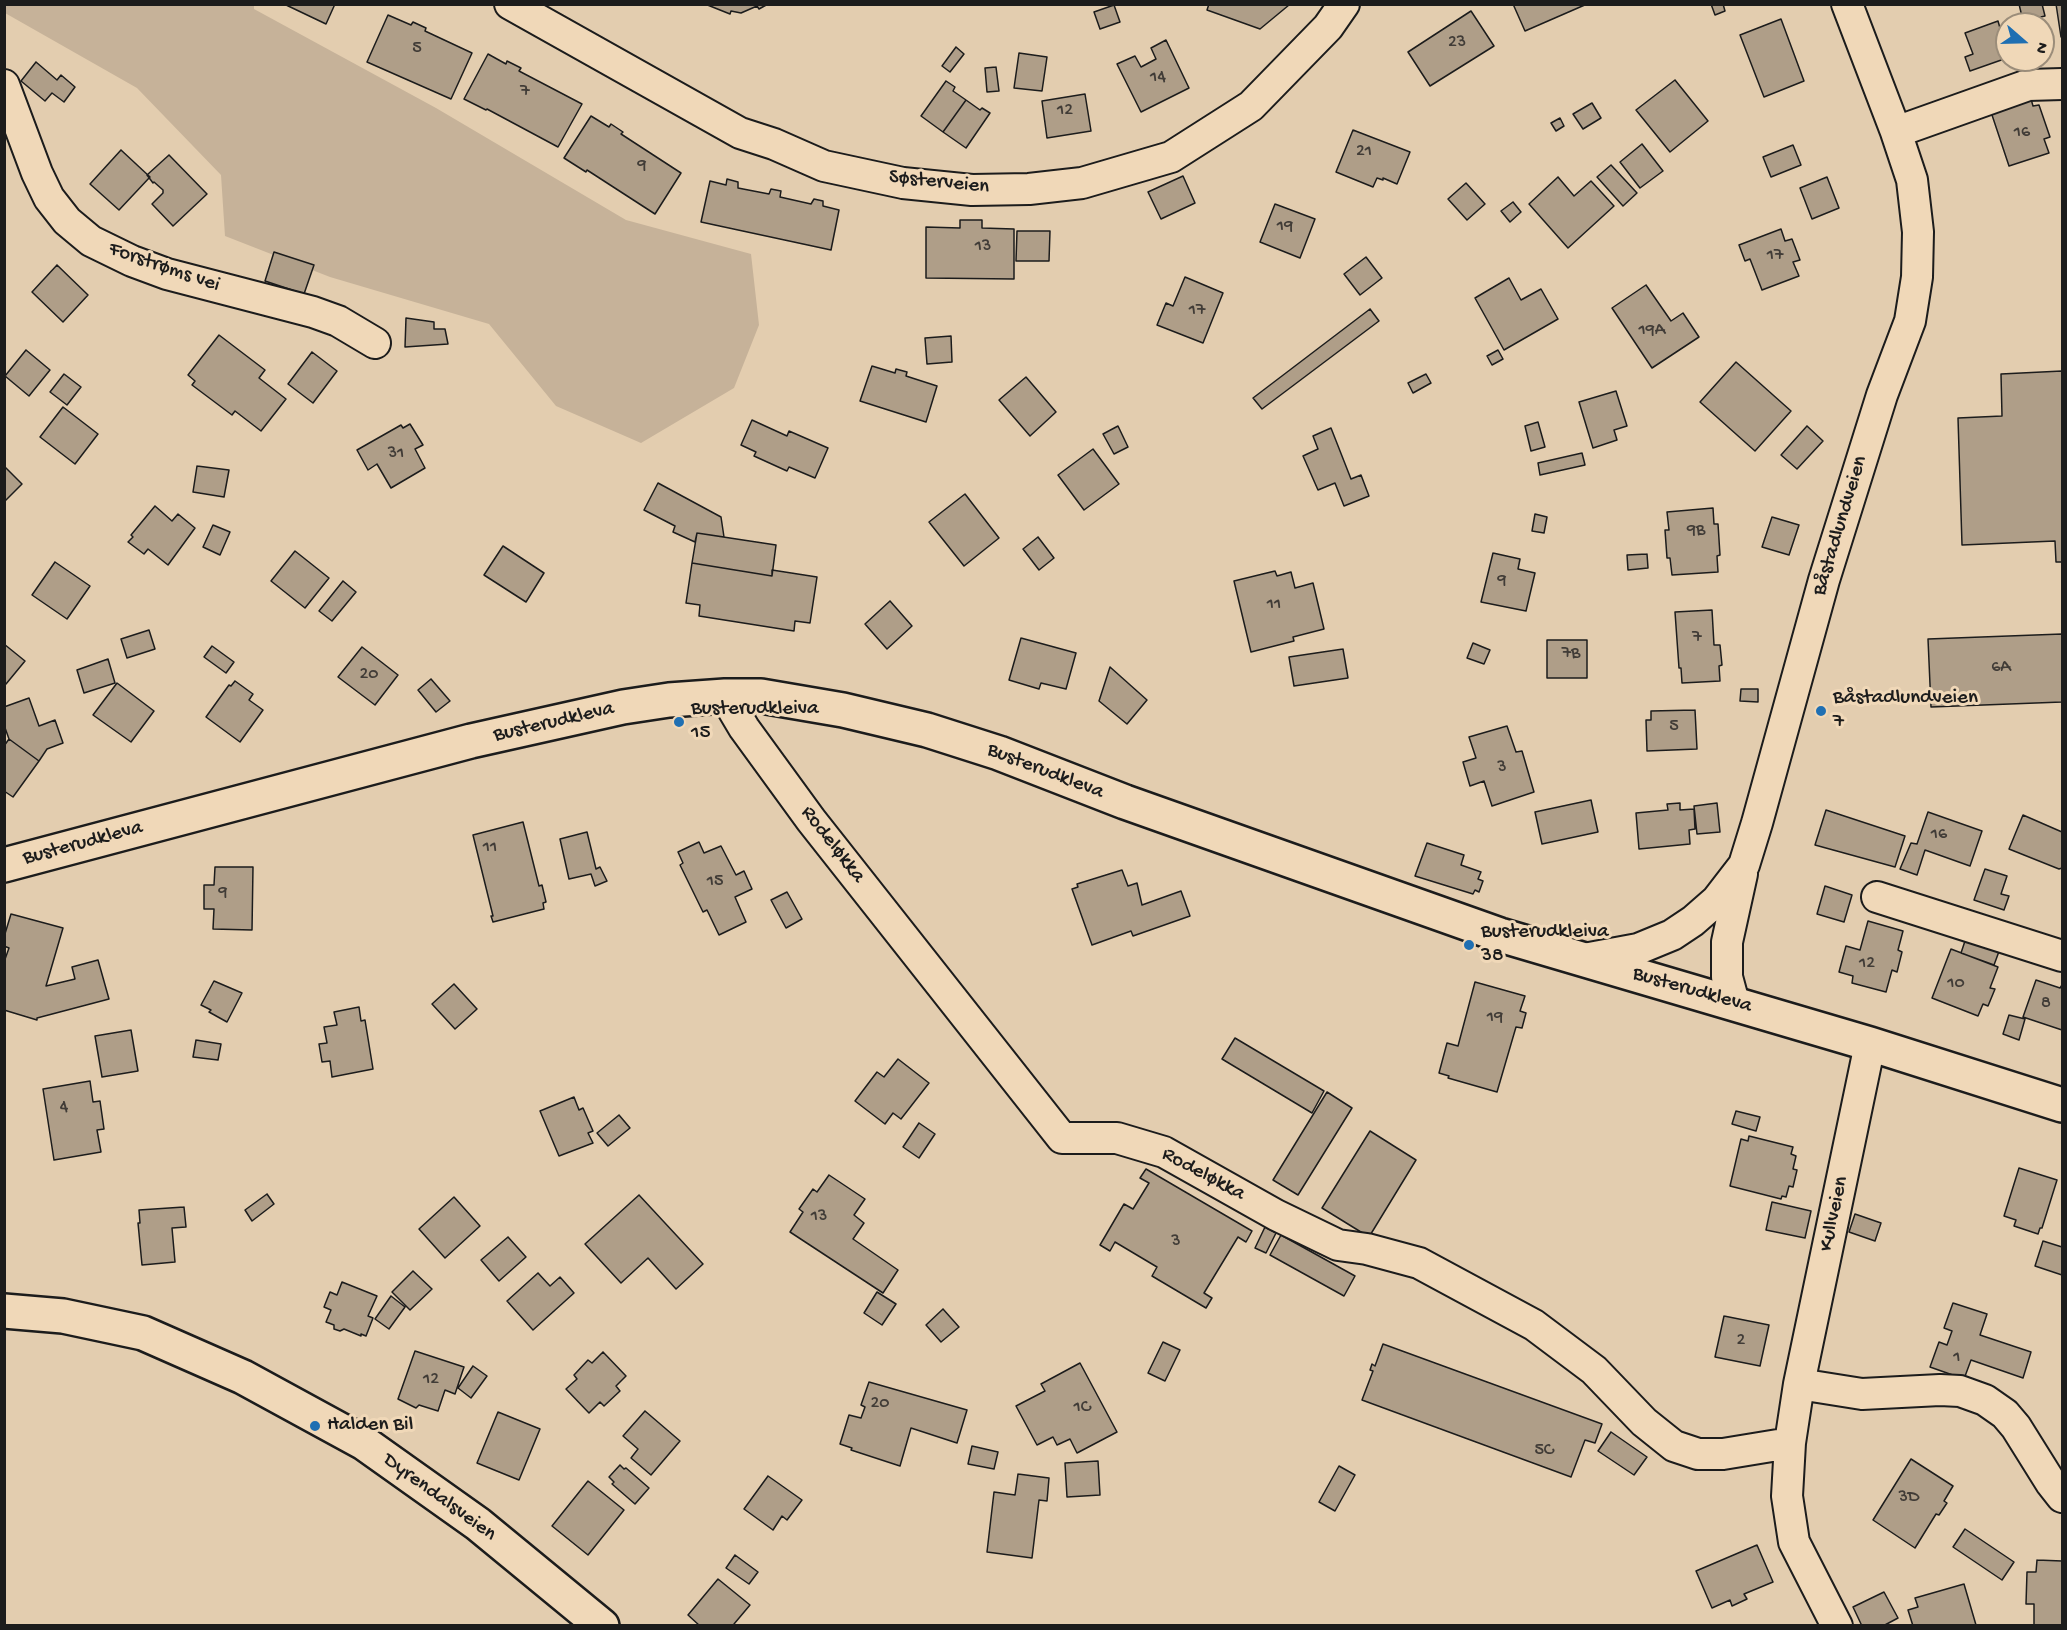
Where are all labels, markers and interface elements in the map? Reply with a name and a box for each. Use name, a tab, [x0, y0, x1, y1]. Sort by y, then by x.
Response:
north arrow	[1995, 12, 2055, 72]
house number: 23	[1448, 32, 1466, 54]
house number: 5	[412, 38, 422, 60]
text: N	[2030, 39, 2051, 56]
house number: 14	[1150, 67, 1166, 89]
house number: 7	[520, 81, 530, 103]
house number: 12	[1057, 100, 1073, 122]
house number: 16	[2014, 122, 2030, 144]
house number: 21	[1356, 141, 1372, 163]
house number: 9	[637, 155, 647, 177]
street label: Søsterveien	[888, 165, 990, 201]
house number: 19	[1277, 216, 1293, 238]
house number: 13	[975, 236, 991, 258]
street label: Forstrøms vei	[105, 237, 223, 299]
house number: 17	[1767, 245, 1783, 267]
house number: 17	[1189, 300, 1205, 322]
house number: 19A	[1639, 320, 1665, 342]
house number: 31	[388, 443, 404, 465]
street label: Båstadlundveien	[1808, 453, 1874, 599]
house number: 9B	[1687, 520, 1705, 542]
house number: 9	[1497, 570, 1507, 592]
house number: 11	[1267, 594, 1281, 616]
house number: 7	[1692, 627, 1702, 649]
house number: 7B	[1562, 643, 1580, 665]
house number: 6A	[1991, 657, 2011, 679]
house number: 20	[359, 664, 379, 686]
place label: Båstadlundveien 7	[1833, 686, 1978, 736]
street label: Busterudkleva	[491, 697, 617, 749]
place label: Busterudkleiva 15	[691, 697, 819, 747]
marker: Båstadlundveien 7	[1814, 704, 1828, 718]
marker: Busterudkleiva 15	[672, 715, 686, 729]
house number: 5	[1669, 716, 1679, 738]
street label: Busterudkleva	[983, 738, 1107, 806]
house number: 3	[1497, 757, 1507, 779]
street label: Rodeløkka	[794, 801, 870, 889]
street label: Busterudkleva	[20, 816, 146, 872]
house number: 16	[1931, 824, 1947, 846]
house number: 11	[483, 837, 497, 859]
house number: 15	[707, 871, 723, 893]
house number: 9	[218, 882, 228, 904]
place label: Busterudkleiva 38	[1481, 920, 1609, 970]
marker: Busterudkleiva 38	[1462, 938, 1476, 952]
house number: 12	[1859, 953, 1875, 975]
street label: Busterudkleva	[1629, 962, 1755, 1020]
house number: 10	[1947, 973, 1965, 995]
house number: 8	[2041, 993, 2051, 1015]
house number: 19	[1487, 1007, 1503, 1029]
house number: 4	[60, 1097, 68, 1119]
street label: Rodeløkka	[1157, 1143, 1249, 1207]
street label: Kullveien	[1815, 1174, 1855, 1254]
house number: 13	[811, 1206, 827, 1228]
house number: 3	[1171, 1231, 1181, 1253]
house number: 2	[1737, 1330, 1745, 1352]
house number: 1	[1953, 1347, 1961, 1369]
house number: 12	[423, 1369, 439, 1391]
house number: 20	[870, 1393, 890, 1415]
house number: 1C	[1073, 1397, 1091, 1419]
place label: Halden Bil	[327, 1413, 413, 1439]
marker: Halden Bil	[308, 1419, 322, 1433]
house number: 5C	[1534, 1440, 1554, 1462]
street label: Dyrendalsveien	[377, 1448, 501, 1548]
house number: 3D	[1898, 1487, 1920, 1509]

